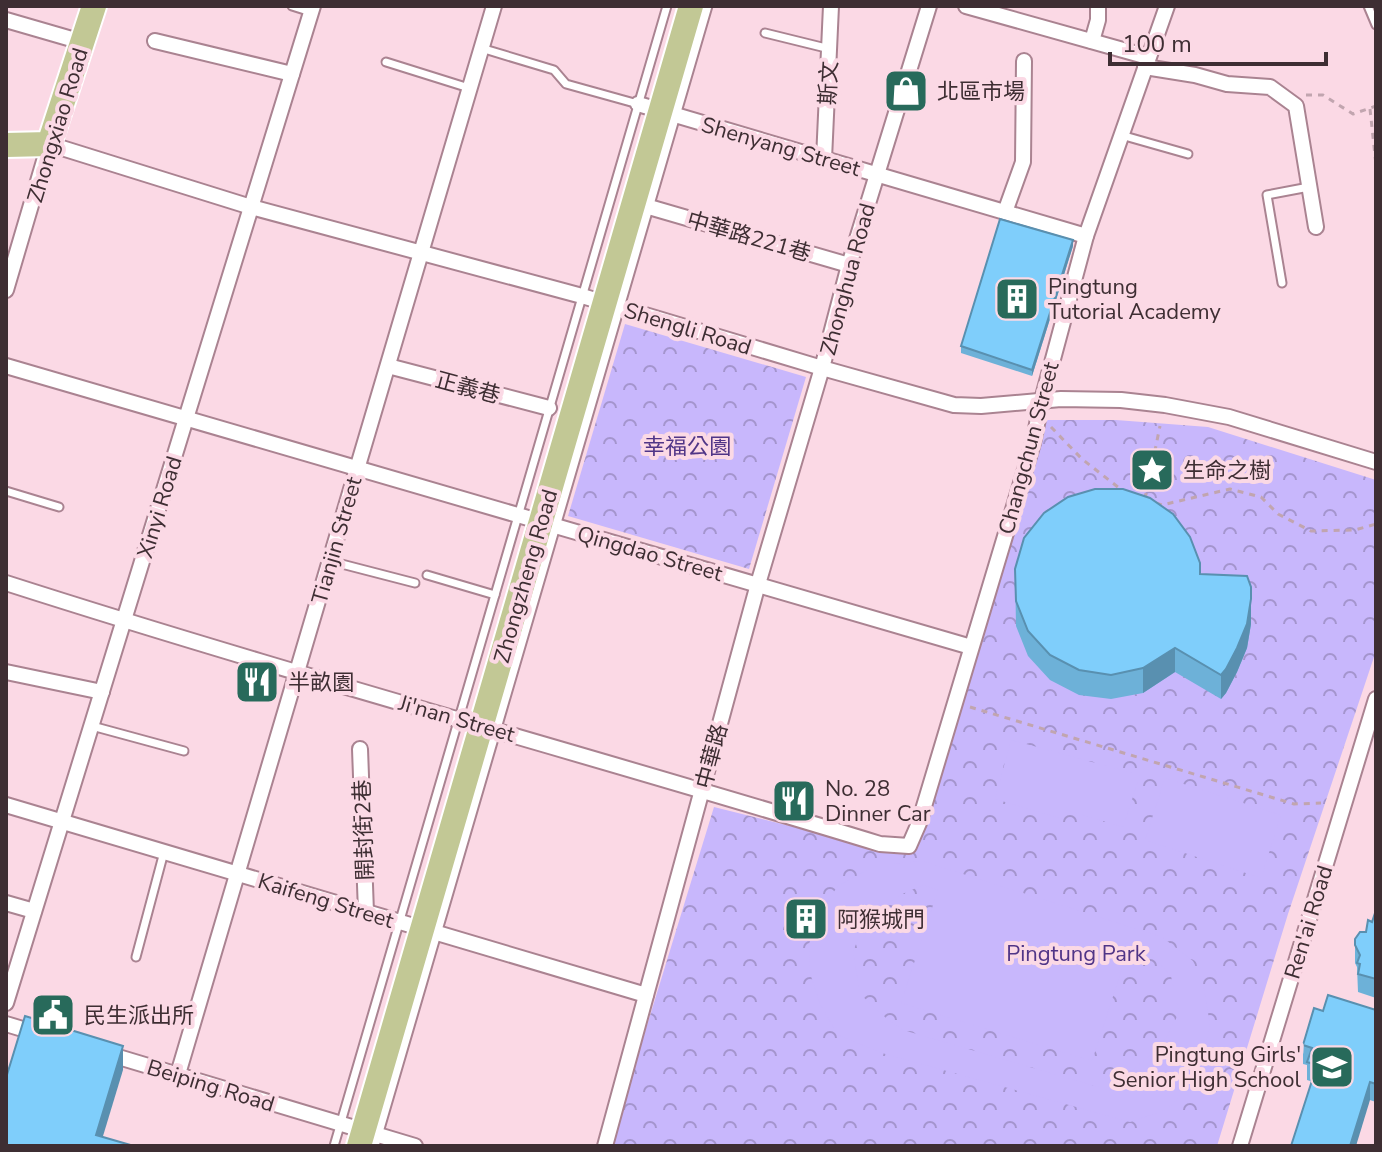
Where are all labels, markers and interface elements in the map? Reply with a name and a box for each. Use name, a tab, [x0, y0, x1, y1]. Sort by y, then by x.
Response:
scale bar	[1110, 16, 1326, 66]
text: 100 m	[1122, 28, 1192, 60]
street label: Zhongxiao Road	[20, 44, 96, 206]
street label: 斯文	[813, 60, 845, 106]
shop icon: 北區市場	[882, 67, 930, 115]
place label: 北區市場	[937, 77, 1025, 107]
street label: Shenyang Street	[698, 110, 864, 184]
street label: Zhonghua Road	[813, 200, 883, 359]
street label: 中華路221巷	[683, 205, 814, 269]
place label: Pingtung Tutorial Academy	[1048, 272, 1222, 327]
building icon: Pingtung Tutorial Academy	[993, 275, 1041, 323]
street label: Shengli Road	[620, 295, 755, 363]
street label: Changchun Street	[991, 358, 1067, 538]
street label: 正義巷	[432, 365, 504, 411]
park label: 幸福公園	[643, 432, 731, 462]
place icon: 生命之樹	[1128, 446, 1176, 494]
street label: Xinyi Road	[130, 453, 190, 562]
place label: 生命之樹	[1183, 456, 1271, 486]
street label: Tianjin Street	[304, 473, 370, 607]
street label: Zhongzheng Road	[487, 486, 565, 667]
street label: Qingdao Street	[574, 519, 726, 589]
restaurant icon: 半畝園	[233, 658, 281, 706]
place label: 半畝園	[288, 668, 354, 698]
street label: Ji'nan Street	[394, 688, 519, 750]
street label: 中華路	[689, 720, 735, 792]
place label: No. 28 Dinner Car	[825, 774, 931, 829]
restaurant icon: No. 28 Dinner Car	[770, 777, 818, 825]
street label: 開封街2巷	[347, 779, 381, 881]
street label: Ren'ai Road	[1277, 862, 1340, 983]
street label: Kaifeng Street	[254, 866, 397, 936]
building icon: 阿猴城門	[782, 895, 830, 943]
place label: 阿猴城門	[837, 905, 925, 935]
park label: Pingtung Park	[1006, 939, 1147, 969]
public building icon: 民生派出所	[29, 991, 77, 1039]
place label: 民生派出所	[84, 1001, 194, 1031]
place label: Pingtung Girls' Senior High School	[1112, 1040, 1301, 1095]
school or university icon: Pingtung Girls' Senior High School	[1308, 1043, 1356, 1091]
street label: Beiping Road	[143, 1052, 278, 1120]

